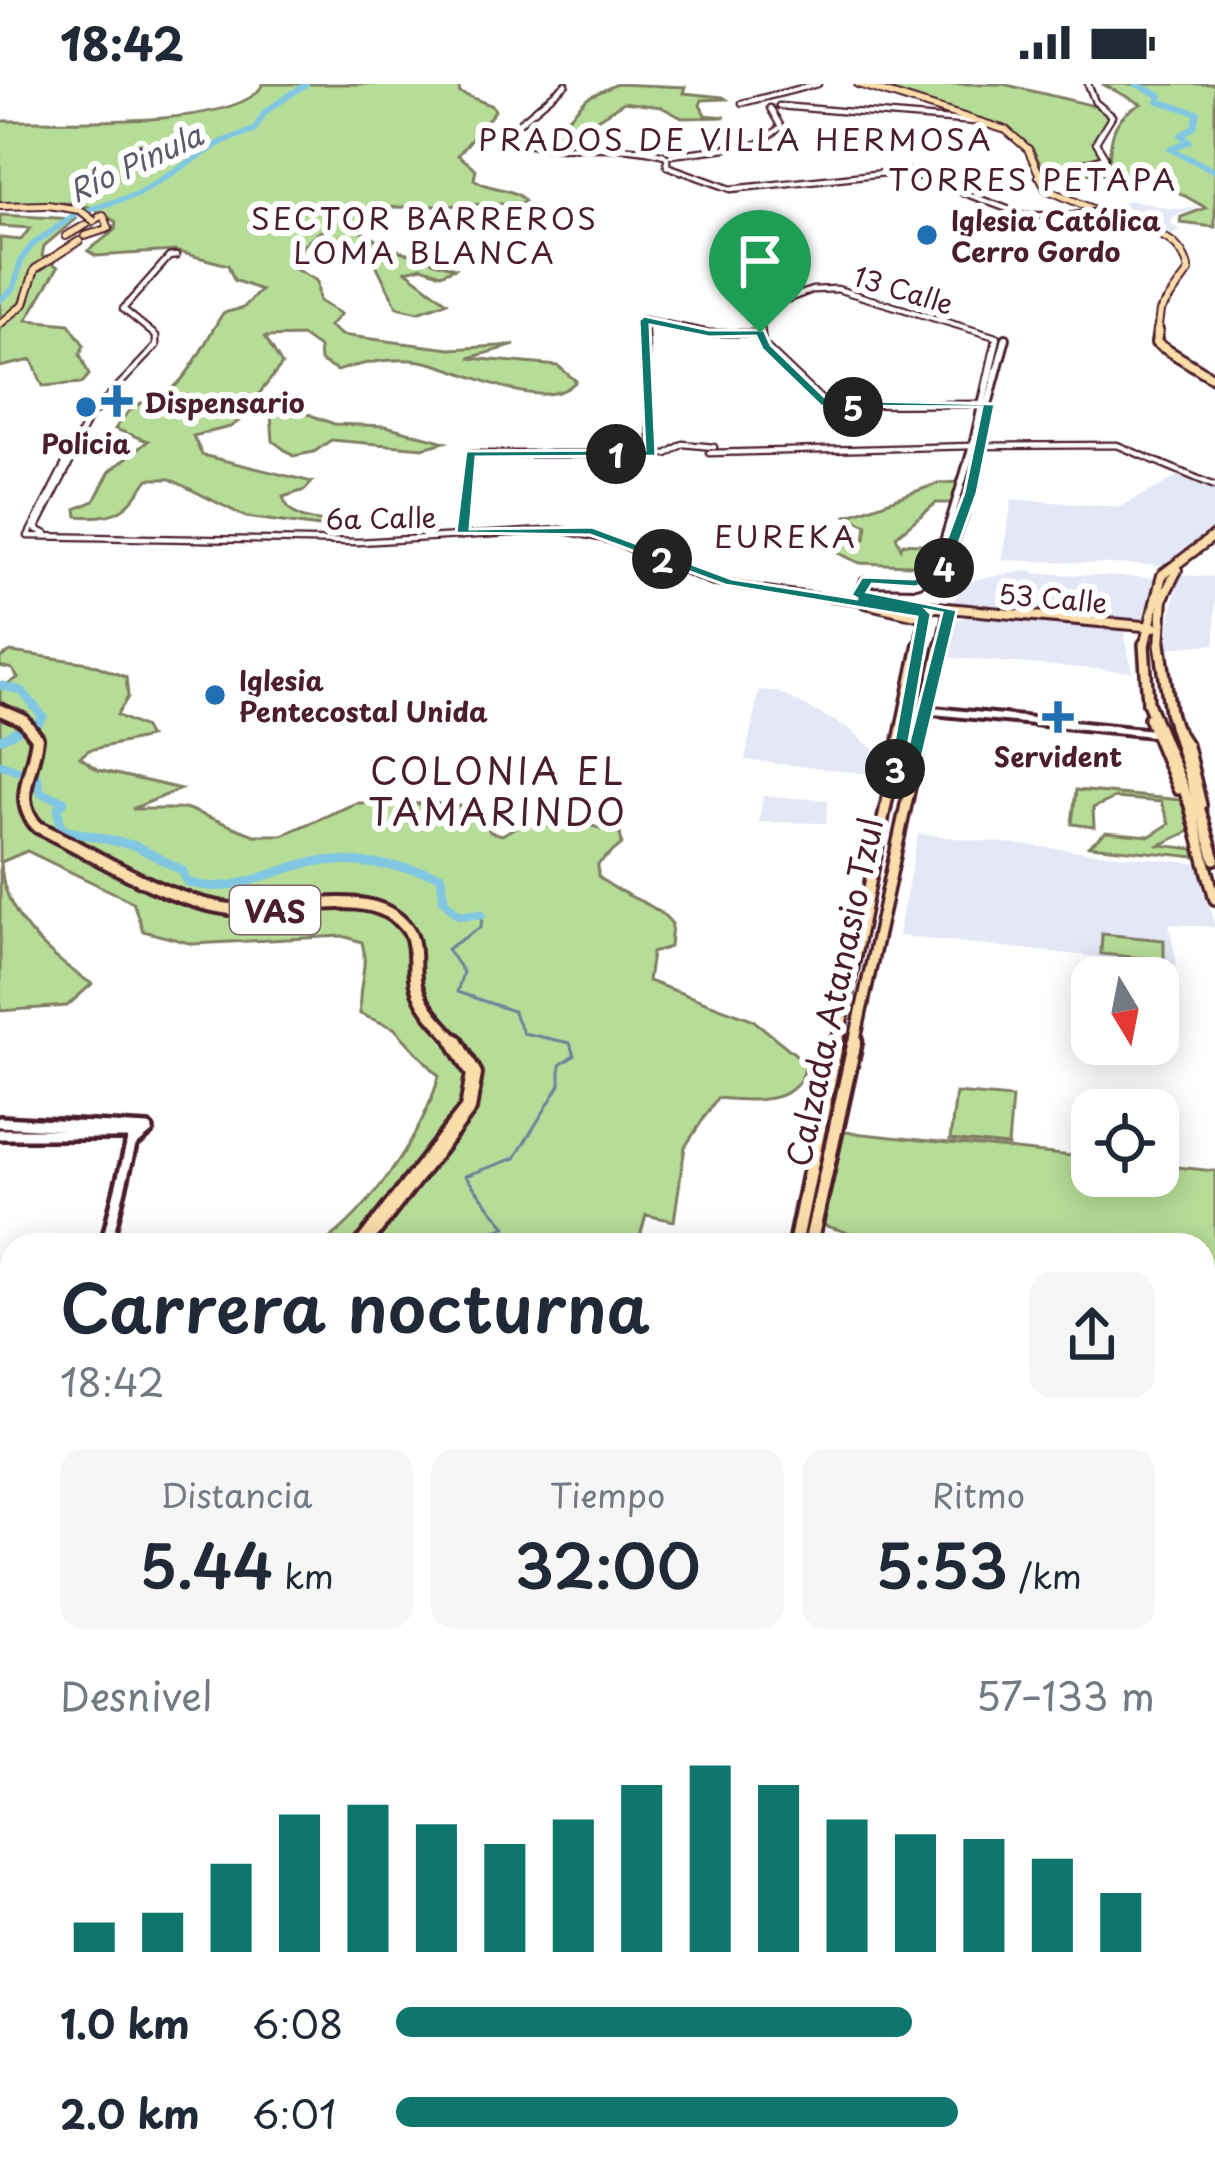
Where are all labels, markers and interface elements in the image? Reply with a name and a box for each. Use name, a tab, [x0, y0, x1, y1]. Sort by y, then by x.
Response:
text: 18:42	[60, 8, 184, 76]
water label: Río Pinula	[61, 111, 211, 213]
district label: PRADOS DE VILLA HERMOSA	[478, 116, 994, 161]
district label: TORRES PETAPA	[888, 156, 1178, 201]
district label: SECTOR BARREROS LOMA BLANCA	[251, 195, 599, 274]
place label: Iglesia Católica Cerro Gordo	[951, 199, 1161, 271]
pin	[709, 210, 811, 333]
marker: Iglesia Católica Cerro Gordo	[914, 222, 940, 248]
icon: arrive	[727, 228, 793, 294]
street label: 13 Calle	[849, 254, 959, 324]
pin: 5	[823, 377, 883, 437]
place label: Dispensario	[144, 381, 305, 422]
text: 5	[842, 382, 864, 432]
marker: Dispensario	[101, 385, 133, 417]
marker: Policia	[73, 394, 99, 420]
place label: Policia	[41, 422, 131, 463]
pin: 1	[586, 424, 646, 484]
text: 1	[608, 429, 624, 479]
street label: 6a Calle	[325, 496, 437, 538]
district label: EUREKA	[714, 513, 858, 558]
pin: 2	[632, 529, 692, 589]
text: 2	[650, 534, 674, 584]
pin: 4	[914, 538, 974, 598]
text: 4	[933, 543, 955, 593]
street label: 53 Calle	[997, 572, 1109, 622]
place label: Iglesia Pentecostal Unida	[239, 659, 488, 731]
marker: Iglesia Pentecostal Unida	[202, 682, 228, 708]
marker: Servident	[1042, 701, 1074, 733]
place label: Servident	[994, 735, 1122, 776]
pin: 3	[865, 739, 925, 799]
district label: COLONIA EL TAMARINDO	[368, 743, 628, 838]
text: 3	[884, 744, 906, 794]
street label: Calzada Atanasio Tzul	[772, 813, 894, 1171]
road number: VAS	[230, 886, 320, 934]
north arrow	[1071, 957, 1179, 1065]
map controls	[1071, 957, 1179, 1197]
button: locate	[1071, 1089, 1179, 1197]
text: Carrera nocturna	[60, 1256, 650, 1355]
button: share	[1029, 1272, 1155, 1398]
text: 18:42	[60, 1351, 165, 1410]
text: Distancia	[160, 1469, 313, 1519]
text: Tiempo	[550, 1469, 665, 1519]
text: Ritmo	[932, 1469, 1025, 1519]
text: 5.44	[139, 1519, 274, 1609]
text: 32:00	[514, 1519, 701, 1609]
text: 5:53	[875, 1519, 1008, 1609]
text: km	[274, 1550, 334, 1600]
text: /km	[1008, 1550, 1082, 1600]
text: Desnivel	[60, 1665, 212, 1724]
text: 57–133 m	[976, 1665, 1155, 1724]
text: 1.0 km	[60, 1993, 190, 2052]
text: 6:08	[252, 1993, 343, 2052]
text: 2.0 km	[60, 2083, 200, 2142]
text: 6:01	[252, 2083, 336, 2142]

